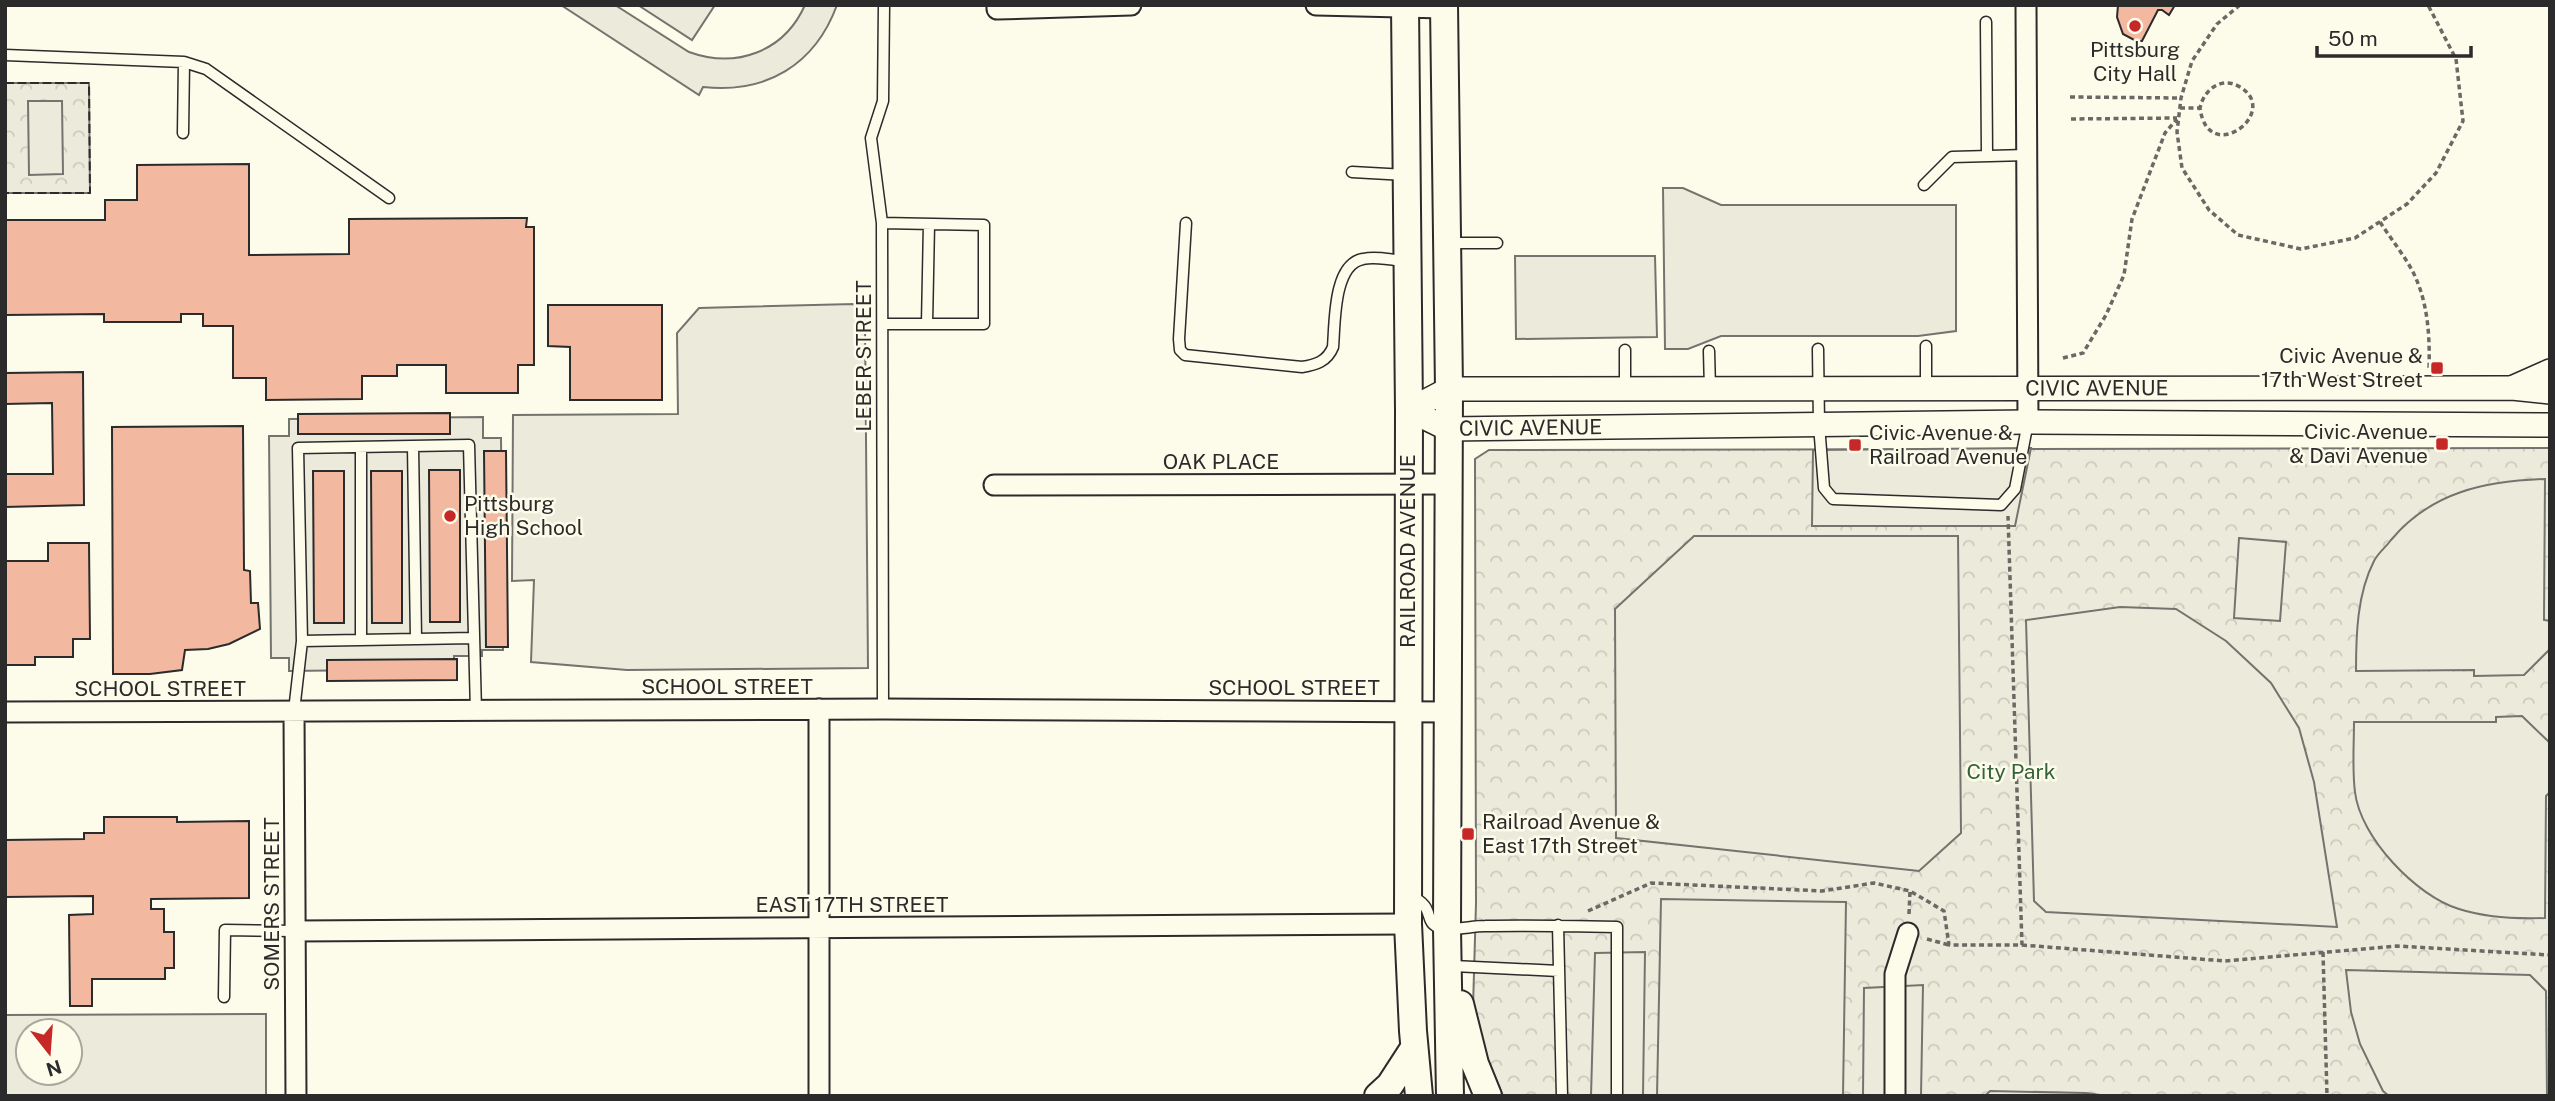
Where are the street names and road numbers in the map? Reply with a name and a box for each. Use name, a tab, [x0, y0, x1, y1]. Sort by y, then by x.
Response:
street label: LEBER STREET	[851, 280, 876, 432]
street label: CIVIC AVENUE	[2025, 375, 2169, 400]
street label: CIVIC AVENUE	[1459, 414, 1602, 441]
street label: OAK PLACE	[1163, 449, 1279, 474]
street label: RAILROAD AVENUE	[1395, 454, 1420, 648]
street label: SCHOOL STREET	[641, 674, 813, 699]
street label: SCHOOL STREET	[1208, 675, 1380, 700]
street label: SCHOOL STREET	[74, 676, 246, 701]
street label: SOMERS STREET	[259, 817, 284, 991]
street label: EAST 17TH STREET	[755, 892, 949, 917]

